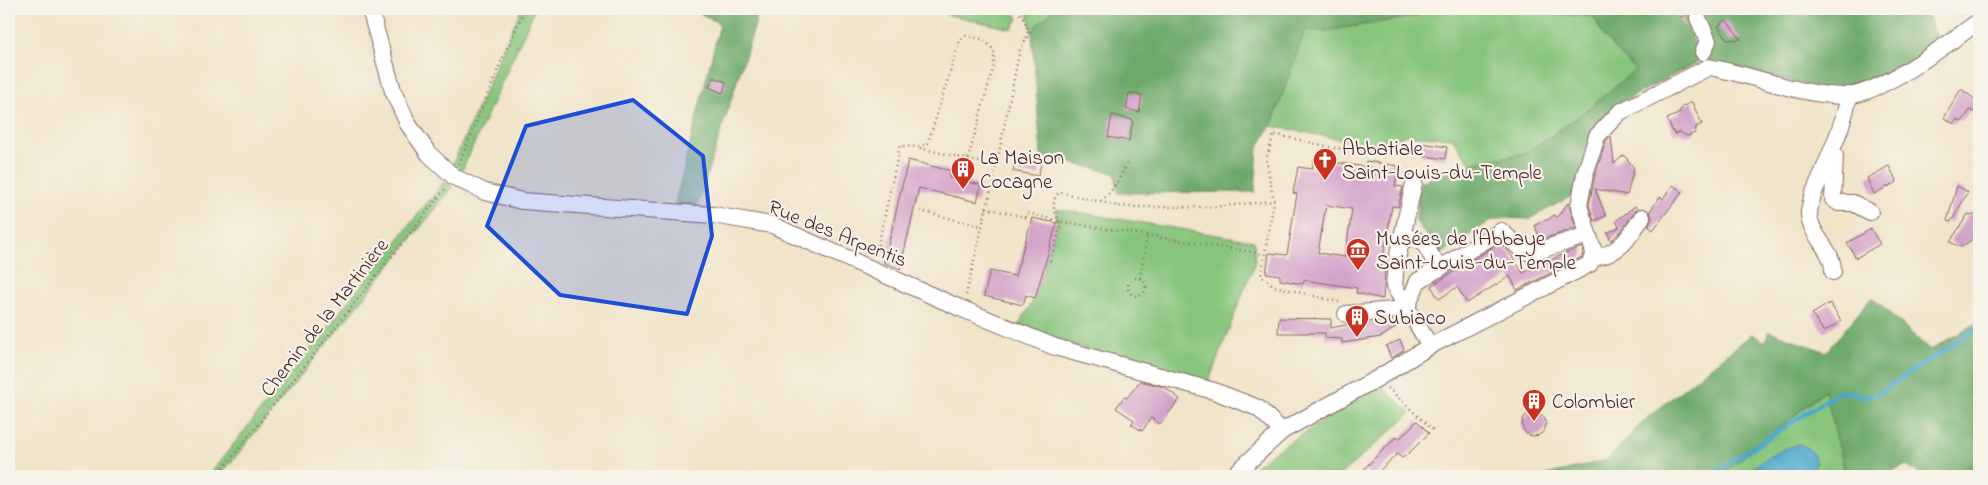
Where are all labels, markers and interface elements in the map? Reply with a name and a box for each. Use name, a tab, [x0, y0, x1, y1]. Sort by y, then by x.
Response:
place label: Abbatiale Saint-Louis-du-Temple	[1342, 135, 1543, 189]
place label: La Maison Cocagne	[980, 144, 1064, 200]
church icon: Abbatiale Saint-Louis-du-Temple	[1312, 147, 1338, 181]
building icon: La Maison Cocagne	[950, 156, 976, 190]
street label: Rue des Arpentis	[763, 193, 911, 276]
place label: Musées de l'Abbaye Saint-Louis-du-Temple	[1376, 225, 1577, 279]
street label: Chemin de la Martinière	[254, 232, 397, 404]
museum icon: Musées de l'Abbaye Saint-Louis-du-Temple	[1345, 237, 1371, 271]
building icon: Subiaco	[1344, 304, 1370, 338]
place label: Subiaco	[1374, 304, 1446, 334]
building icon: Colombier	[1521, 388, 1547, 422]
place label: Colombier	[1552, 388, 1636, 418]

